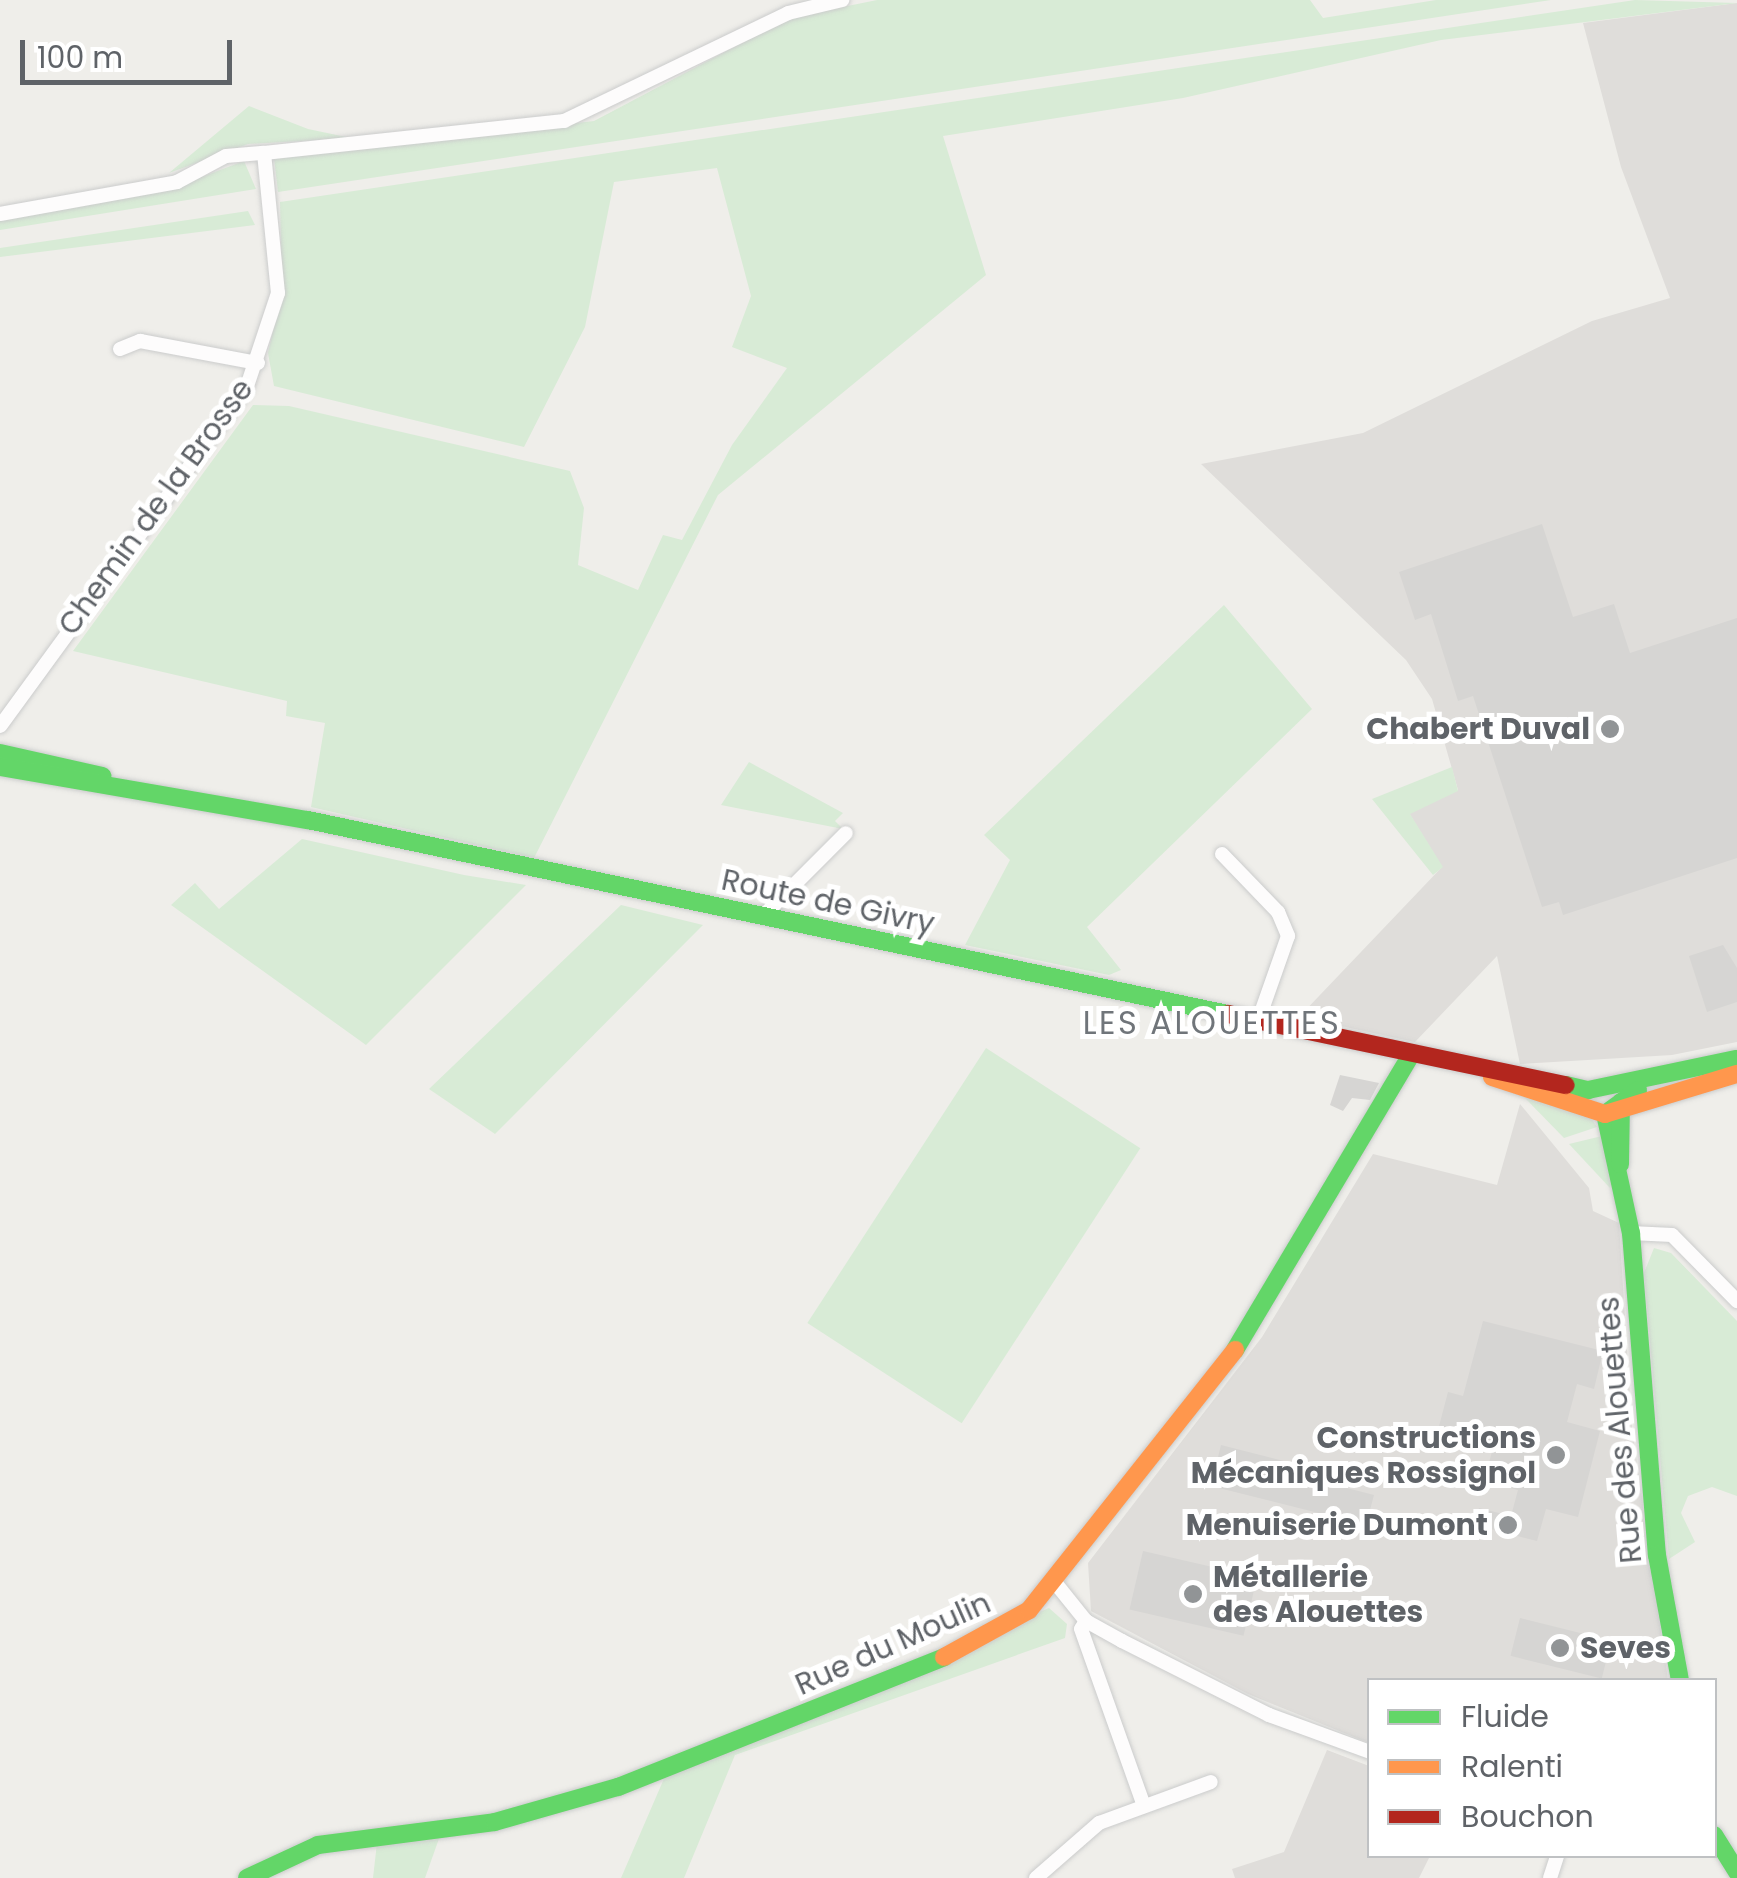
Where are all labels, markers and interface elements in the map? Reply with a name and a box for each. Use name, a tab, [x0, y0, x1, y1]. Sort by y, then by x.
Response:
scale bar	[25, 20, 238, 82]
text: 100 m	[37, 36, 123, 79]
street label: Chemin de la Brosse	[51, 372, 261, 642]
place label: Chabert Duval	[1366, 711, 1590, 747]
marker: Chabert Duval	[1599, 718, 1621, 740]
street label: Route de Givry	[718, 862, 938, 942]
district label: LES ALOUETTES	[1083, 1004, 1341, 1042]
street label: Rue des Alouettes	[1590, 1295, 1650, 1565]
place label: Constructions Mécaniques Rossignol	[1191, 1420, 1536, 1490]
marker: Constructions Mécaniques Rossignol	[1545, 1444, 1567, 1466]
place label: Menuiserie Dumont	[1186, 1507, 1488, 1543]
marker: Menuiserie Dumont	[1497, 1514, 1519, 1536]
place label: Métallerie des Alouettes	[1213, 1559, 1423, 1630]
marker: Métallerie des Alouettes	[1182, 1583, 1204, 1605]
street label: Rue du Moulin	[790, 1585, 996, 1703]
place label: Seves	[1580, 1630, 1671, 1666]
marker: Seves	[1549, 1637, 1571, 1659]
legend	[1367, 1678, 1717, 1858]
text: Fluide	[1461, 1695, 1549, 1738]
text: Ralenti	[1461, 1745, 1563, 1788]
text: Bouchon	[1461, 1795, 1594, 1838]

